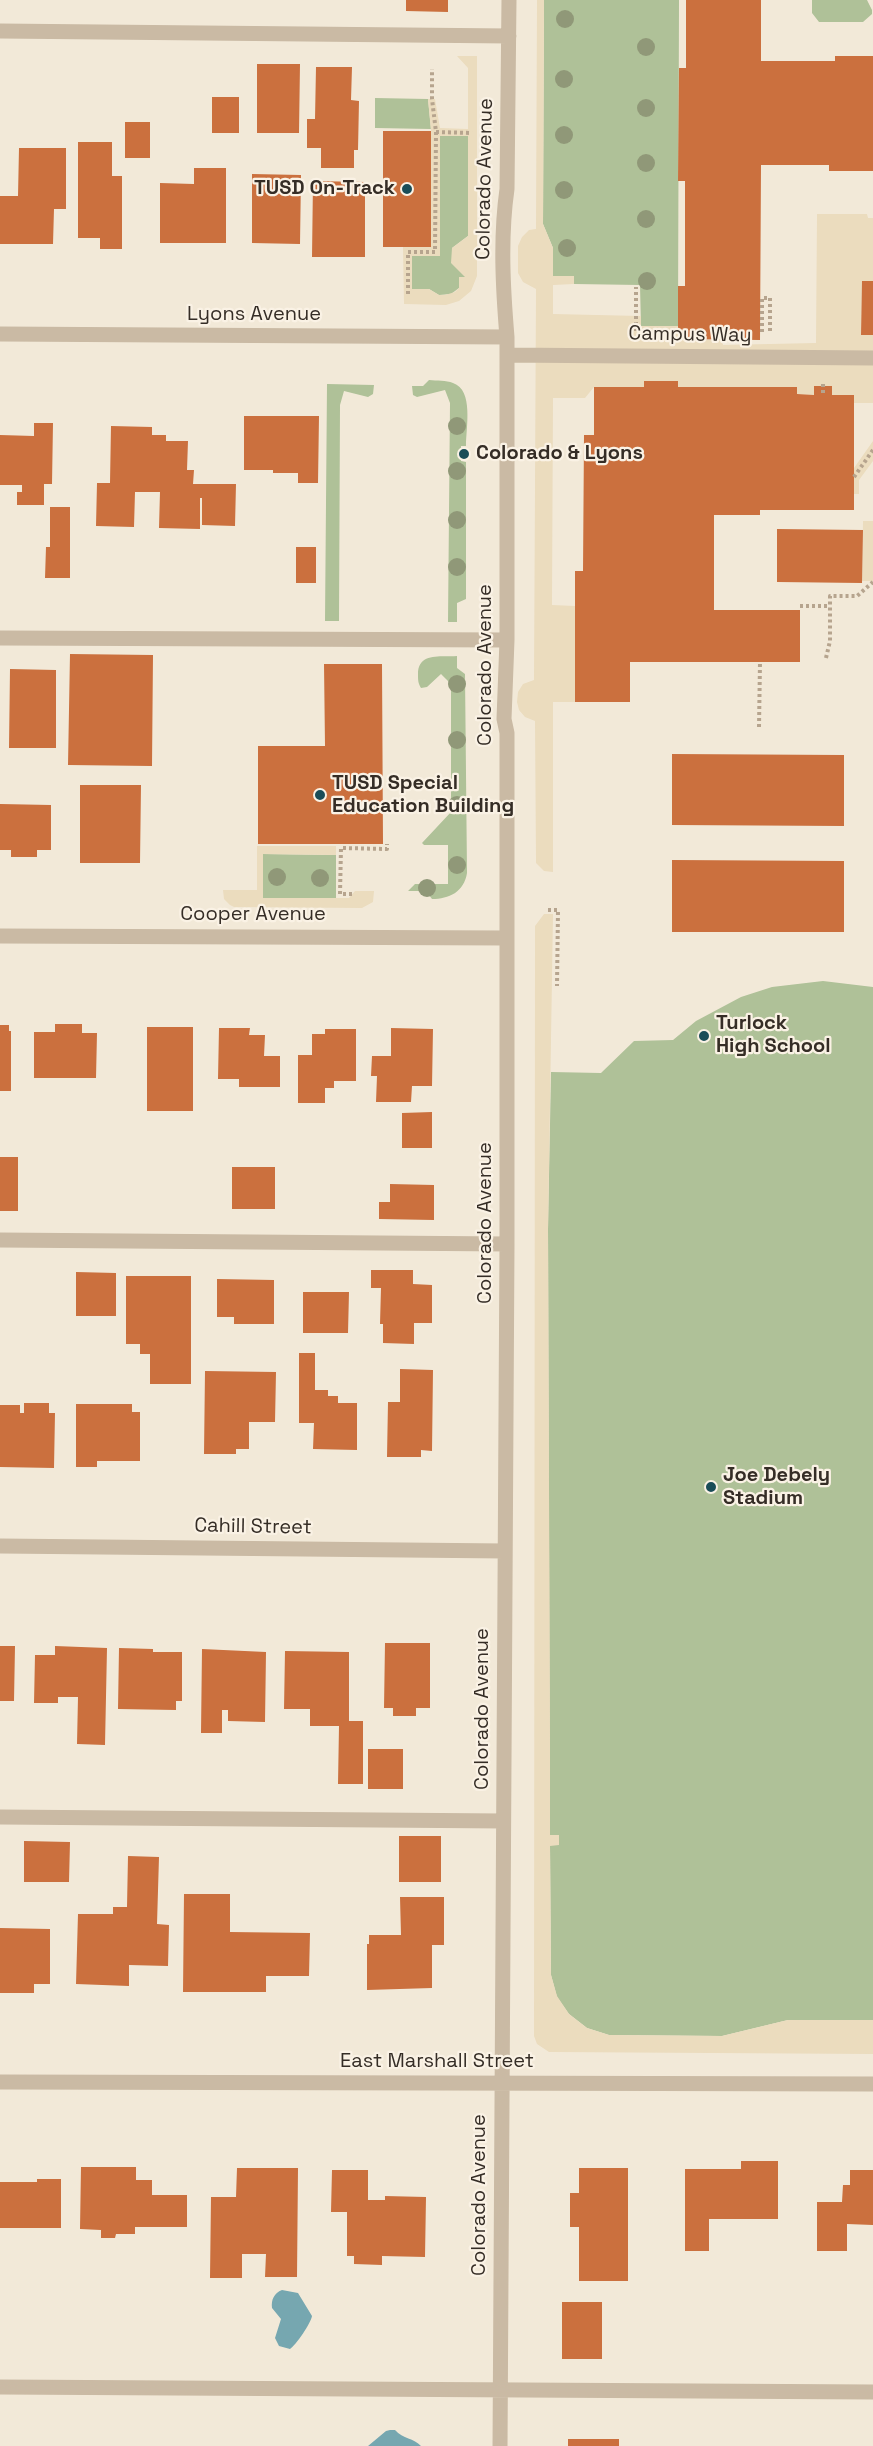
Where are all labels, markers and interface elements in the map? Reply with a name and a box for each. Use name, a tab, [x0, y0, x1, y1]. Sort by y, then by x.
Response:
street label: Colorado Avenue	[472, 98, 498, 260]
place label: TUSD On-Track	[254, 177, 395, 201]
marker: TUSD On-Track	[400, 182, 414, 196]
street label: Lyons Avenue	[187, 303, 321, 327]
street label: Campus Way	[628, 322, 752, 348]
place label: Colorado & Lyons	[476, 442, 643, 466]
marker: Colorado & Lyons	[457, 447, 471, 461]
street label: Colorado Avenue	[474, 584, 498, 746]
place label: TUSD Special Education Building	[332, 772, 514, 819]
marker: TUSD Special Education Building	[313, 788, 327, 802]
street label: Cooper Avenue	[180, 903, 326, 927]
place label: Turlock High School	[716, 1012, 831, 1059]
marker: Turlock High School	[697, 1029, 711, 1043]
street label: Colorado Avenue	[474, 1142, 498, 1304]
place label: Joe Debely Stadium	[723, 1464, 830, 1511]
marker: Joe Debely Stadium	[704, 1480, 718, 1494]
street label: Cahill Street	[194, 1514, 312, 1540]
street label: Colorado Avenue	[471, 1628, 495, 1790]
street label: East Marshall Street	[340, 2050, 534, 2074]
street label: Colorado Avenue	[468, 2114, 492, 2276]

